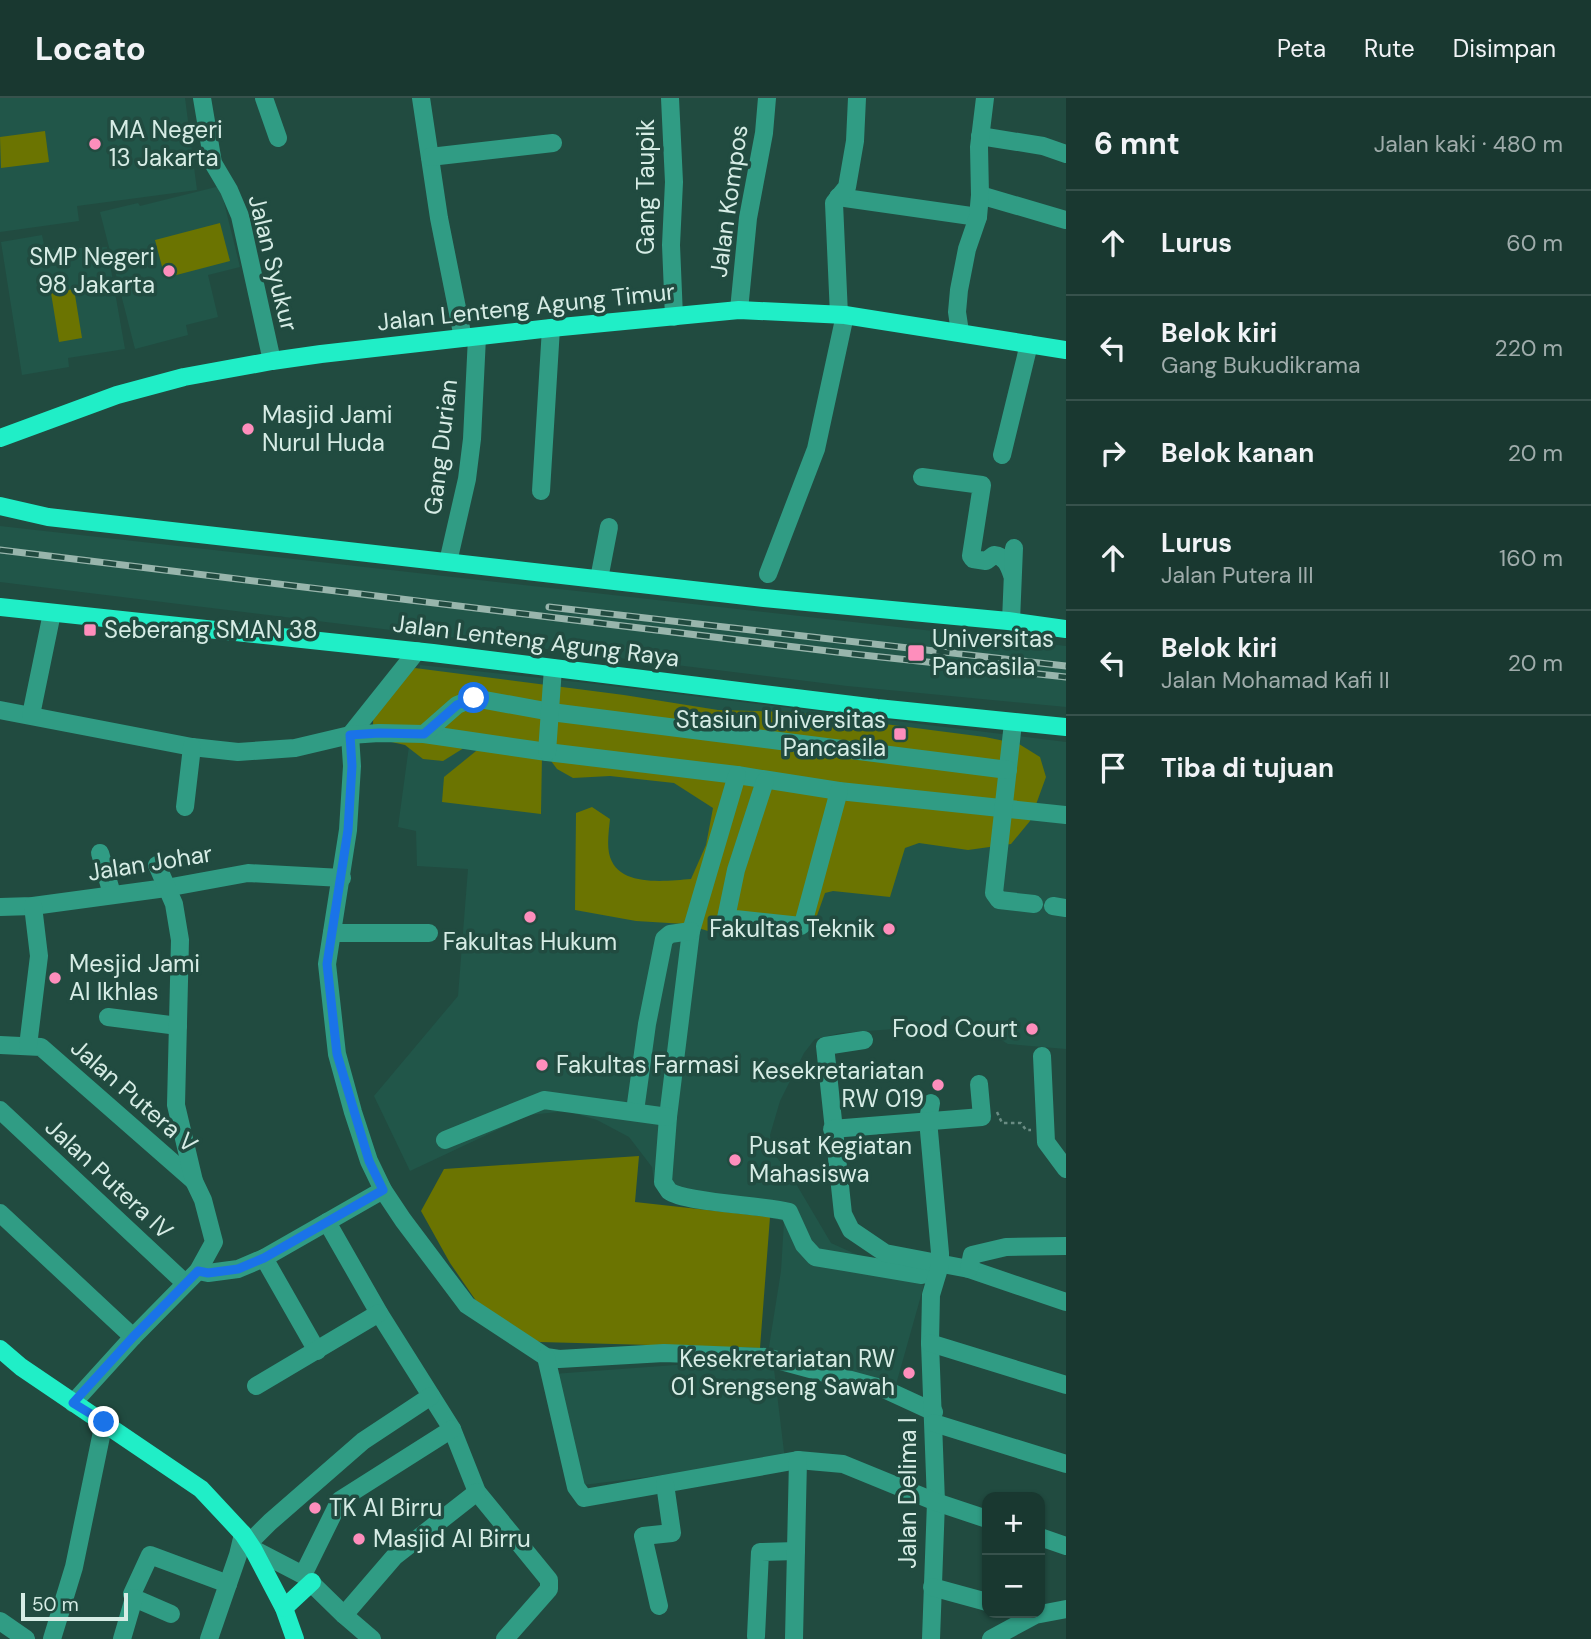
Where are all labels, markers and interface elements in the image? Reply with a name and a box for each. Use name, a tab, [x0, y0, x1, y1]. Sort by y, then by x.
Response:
text: Locato	[35, 27, 146, 70]
text: Peta	[1277, 33, 1326, 64]
text: Rute	[1364, 33, 1415, 64]
text: Disimpan	[1453, 33, 1556, 64]
place label: MA Negeri 13 Jakarta	[109, 114, 223, 173]
street label: Gang Taupik	[630, 119, 661, 255]
street label: Jalan Kompos	[702, 123, 755, 279]
text: 6 mnt	[1094, 124, 1180, 163]
text: Jalan kaki · 480 m	[1374, 129, 1563, 159]
marker: MA Negeri 13 Jakarta	[87, 136, 103, 152]
street label: Jalan Syukur	[242, 191, 305, 334]
icon: ahead	[1094, 224, 1132, 262]
text: Lurus	[1161, 226, 1232, 260]
text: 60 m	[1506, 228, 1563, 258]
place label: SMP Negeri 98 Jakarta	[29, 241, 155, 300]
marker: SMP Negeri 98 Jakarta	[161, 263, 177, 279]
street label: Jalan Lenteng Agung Timur	[375, 275, 677, 338]
text: Belok kiri	[1161, 316, 1277, 350]
icon: left	[1094, 329, 1132, 367]
text: 220 m	[1494, 333, 1563, 363]
text: Gang Bukudikrama	[1161, 350, 1360, 380]
street label: Gang Durian	[417, 377, 464, 517]
place label: Masjid Jami Nurul Huda	[262, 399, 393, 458]
marker: Masjid Jami Nurul Huda	[240, 421, 256, 437]
icon: right	[1094, 434, 1132, 472]
text: Belok kanan	[1161, 436, 1314, 470]
text: 20 m	[1508, 438, 1563, 468]
text: Lurus	[1161, 526, 1232, 560]
icon: ahead	[1094, 539, 1132, 577]
text: 160 m	[1499, 543, 1563, 573]
text: Jalan Putera III	[1161, 560, 1314, 590]
street label: Jalan Lenteng Agung Raya	[391, 608, 681, 673]
place label: Seberang SMAN 38	[104, 614, 317, 645]
marker: Seberang SMAN 38	[82, 622, 98, 638]
place label: Universitas Pancasila	[932, 623, 1054, 682]
text: Belok kiri	[1161, 631, 1277, 665]
marker: Universitas Pancasila	[906, 643, 926, 663]
icon: left	[1094, 644, 1132, 682]
text: 20 m	[1508, 648, 1563, 678]
text: Jalan Mohamad Kafi II	[1161, 665, 1390, 695]
route start	[458, 682, 489, 713]
place label: Stasiun Universitas Pancasila	[676, 704, 886, 763]
marker: Stasiun Universitas Pancasila	[892, 726, 908, 742]
icon: arrive	[1094, 749, 1132, 787]
text: Tiba di tujuan	[1161, 751, 1334, 785]
street label: Jalan Johar	[85, 837, 215, 888]
marker: Fakultas Hukum	[522, 909, 538, 925]
place label: Fakultas Teknik	[709, 913, 875, 944]
marker: Fakultas Teknik	[881, 921, 897, 937]
place label: Fakultas Hukum	[443, 926, 617, 957]
place label: Mesjid Jami Al Ikhlas	[69, 948, 200, 1007]
marker: Mesjid Jami Al Ikhlas	[47, 970, 63, 986]
place label: Food Court	[892, 1013, 1018, 1044]
marker: Food Court	[1024, 1021, 1040, 1037]
street label: Jalan Putera V	[64, 1032, 204, 1159]
place label: Fakultas Farmasi	[556, 1049, 739, 1080]
place label: Kesekretariatan RW 019	[752, 1055, 924, 1114]
marker: Fakultas Farmasi	[534, 1057, 550, 1073]
marker: Kesekretariatan RW 019	[930, 1077, 946, 1093]
street label: Jalan Putera IV	[39, 1111, 180, 1246]
place label: Pusat Kegiatan Mahasiswa	[749, 1130, 912, 1189]
marker: Pusat Kegiatan Mahasiswa	[727, 1152, 743, 1168]
place label: Kesekretariatan RW 01 Srengseng Sawah	[671, 1343, 895, 1402]
marker: Kesekretariatan RW 01 Srengseng Sawah	[901, 1365, 917, 1381]
route end	[88, 1406, 119, 1437]
street label: Jalan Delima I	[892, 1417, 923, 1569]
place label: TK Al Birru	[329, 1492, 442, 1523]
map controls	[982, 1492, 1045, 1618]
button: +	[982, 1492, 1045, 1555]
marker: TK Al Birru	[307, 1500, 323, 1516]
place label: Masjid Al Birru	[373, 1523, 531, 1554]
marker: Masjid Al Birru	[351, 1531, 367, 1547]
button: −	[982, 1555, 1045, 1618]
scale bar	[21, 1590, 128, 1622]
text: 50 m	[32, 1592, 79, 1617]

